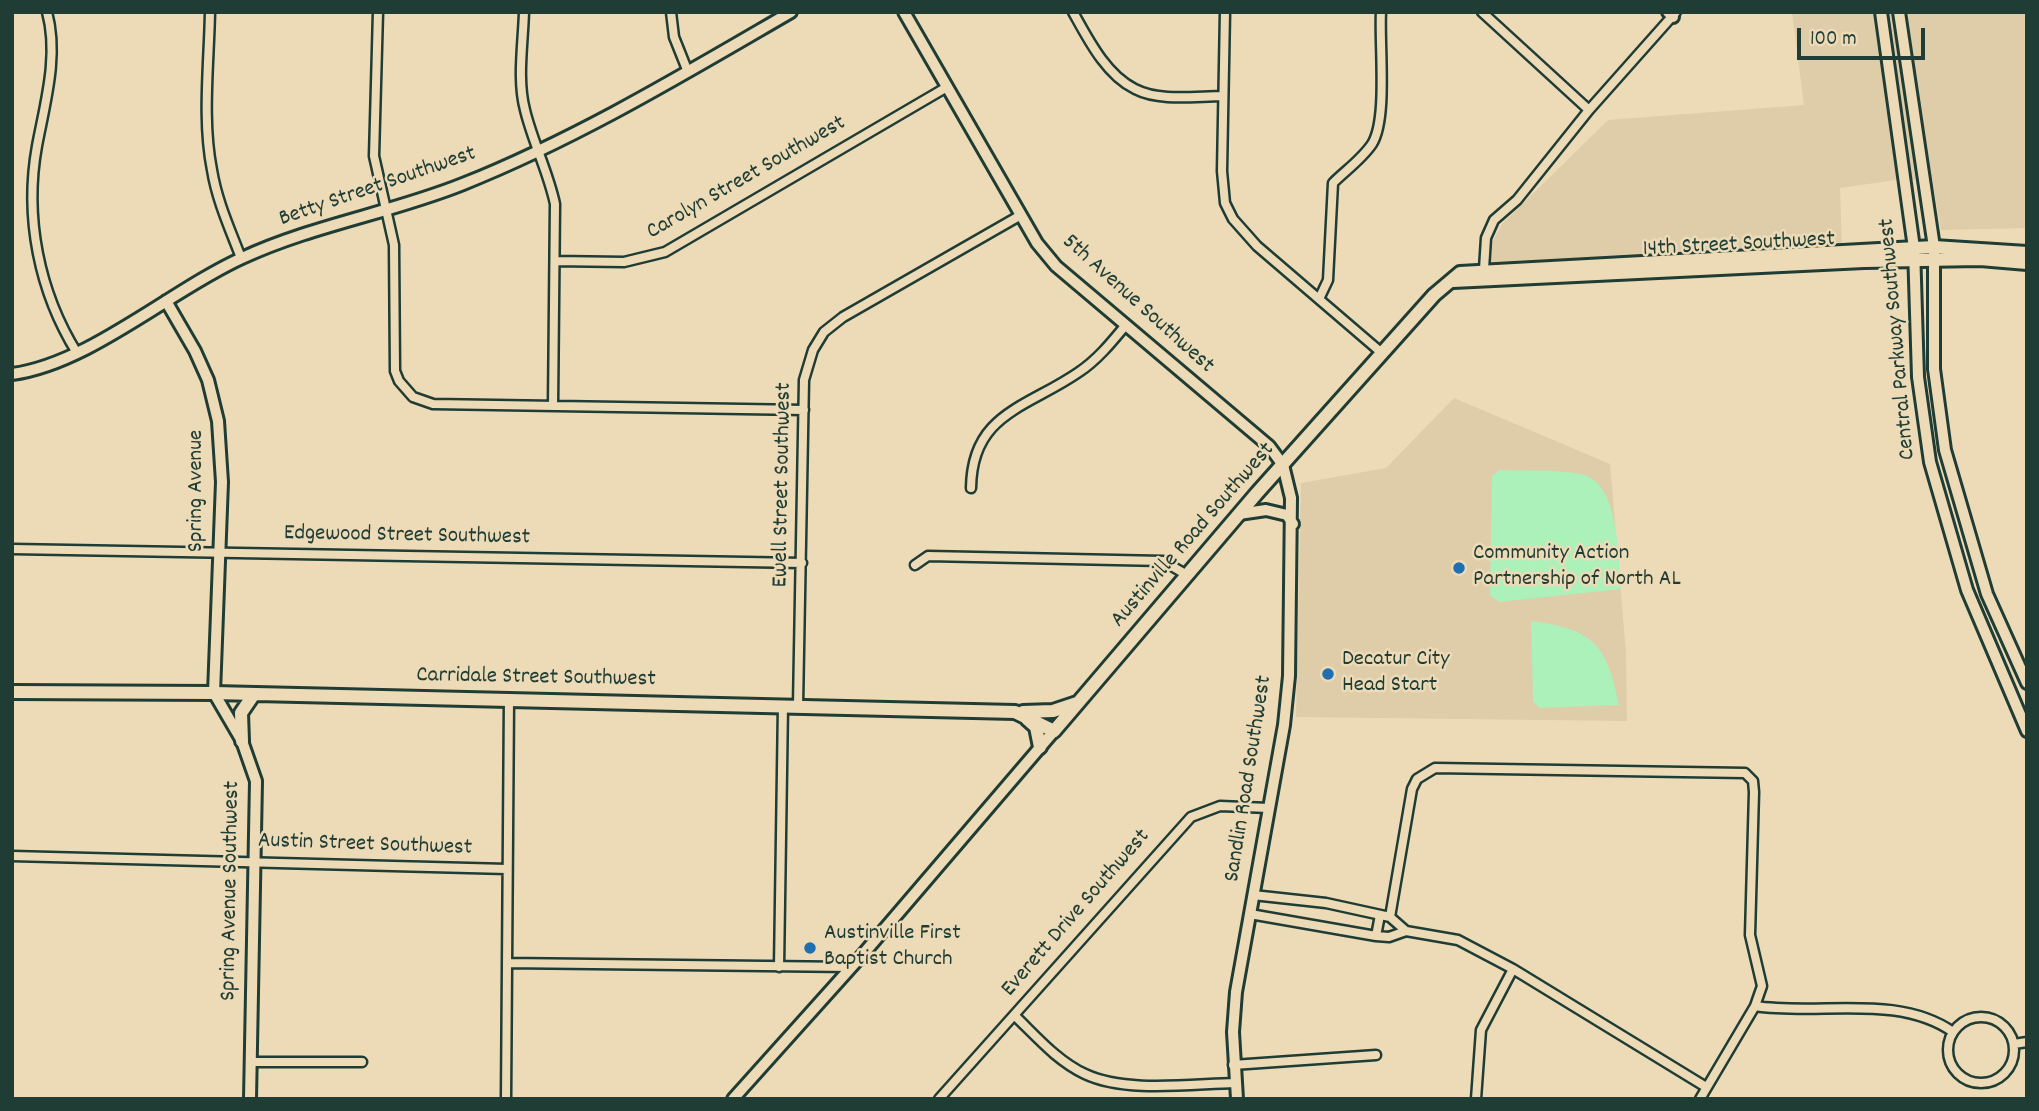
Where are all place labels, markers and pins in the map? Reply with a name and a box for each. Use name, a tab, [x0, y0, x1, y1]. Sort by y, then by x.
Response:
place label: Community Action Partnership of North AL	[1473, 541, 1681, 595]
marker: Community Action Partnership of North AL	[1451, 560, 1467, 576]
place label: Decatur City Head Start	[1342, 647, 1450, 701]
marker: Decatur City Head Start	[1320, 666, 1336, 682]
place label: Austinville First Baptist Church	[824, 921, 961, 975]
marker: Austinville First Baptist Church	[802, 940, 818, 956]

